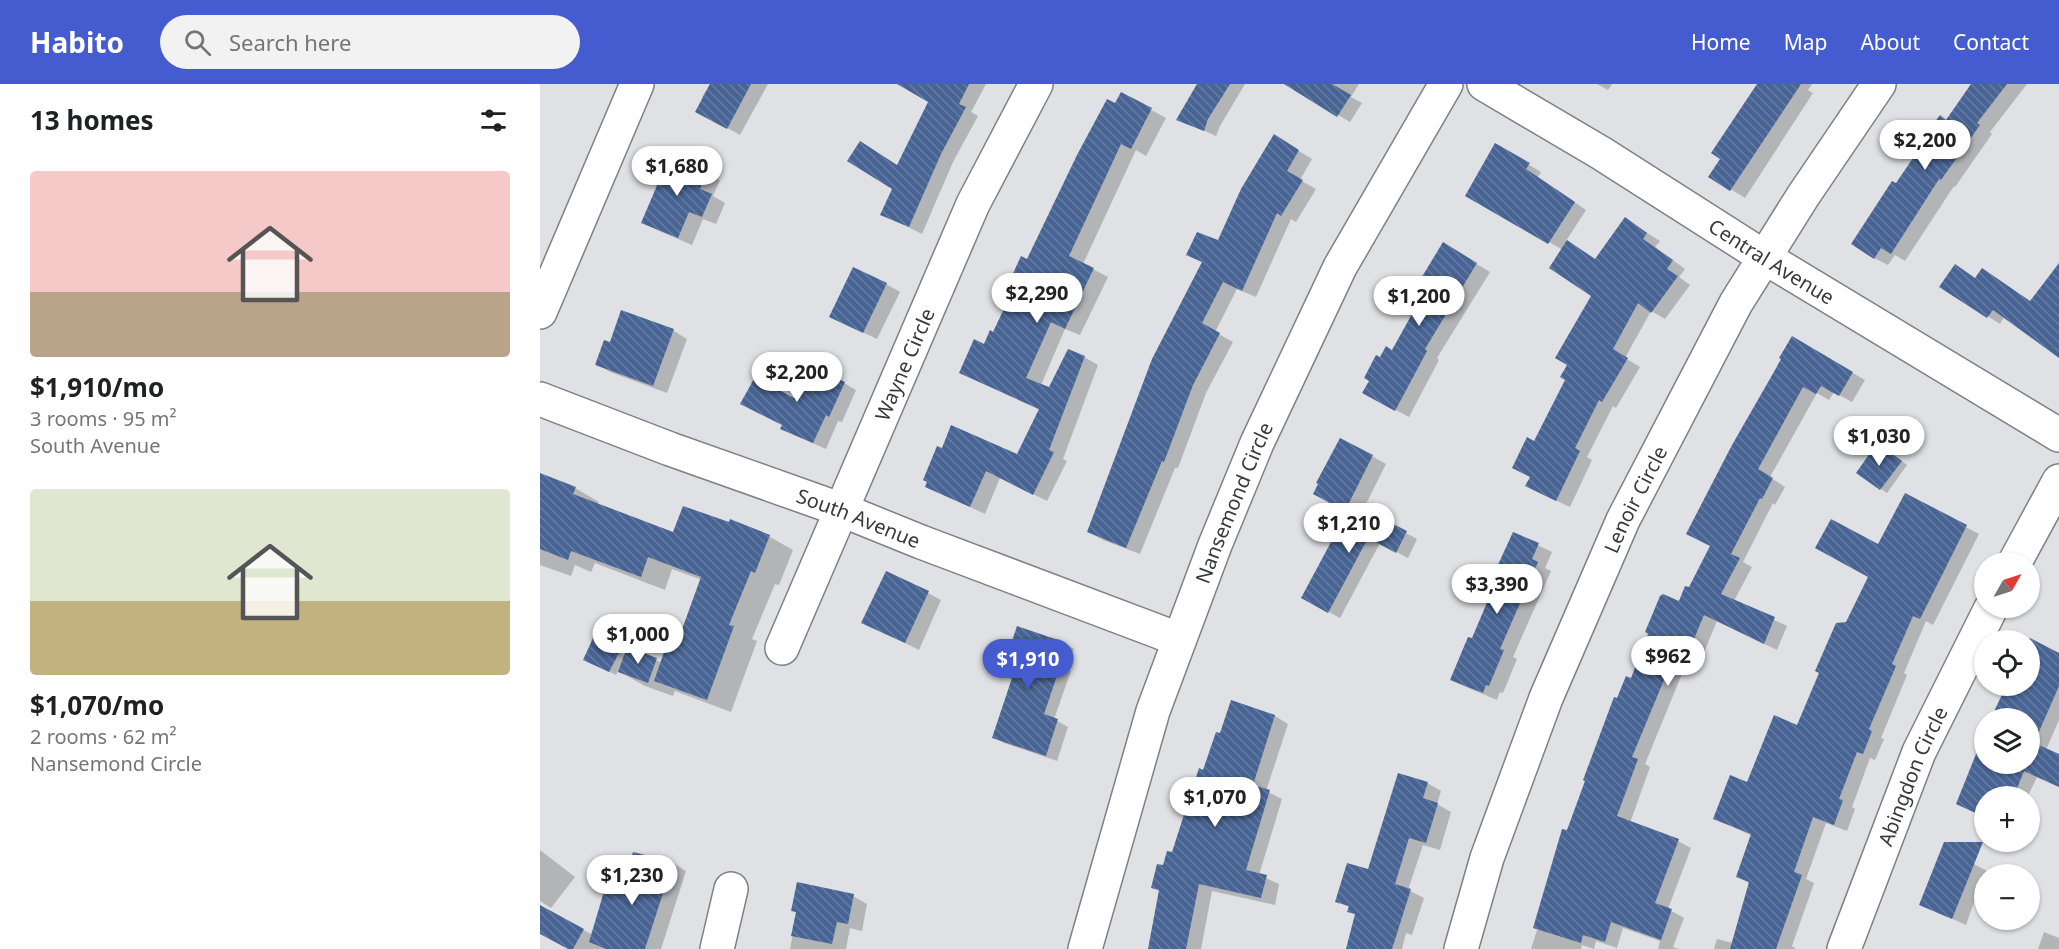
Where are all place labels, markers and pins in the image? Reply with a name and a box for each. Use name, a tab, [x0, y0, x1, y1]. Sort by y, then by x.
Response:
pin: $2,200	[1876, 120, 1974, 171]
pin: $1,680	[628, 146, 726, 197]
pin: $2,290	[988, 273, 1086, 324]
pin: $1,200	[1370, 276, 1468, 327]
pin: $2,200	[748, 352, 846, 403]
pin: $1,030	[1830, 416, 1928, 467]
pin: $1,210	[1300, 503, 1398, 554]
pin: $3,390	[1448, 564, 1546, 615]
pin: $1,000	[589, 614, 687, 665]
pin: $962	[1632, 636, 1704, 687]
pin: $1,910	[979, 639, 1077, 690]
pin: $1,070	[1166, 777, 1264, 828]
pin: $1,230	[583, 855, 681, 906]

